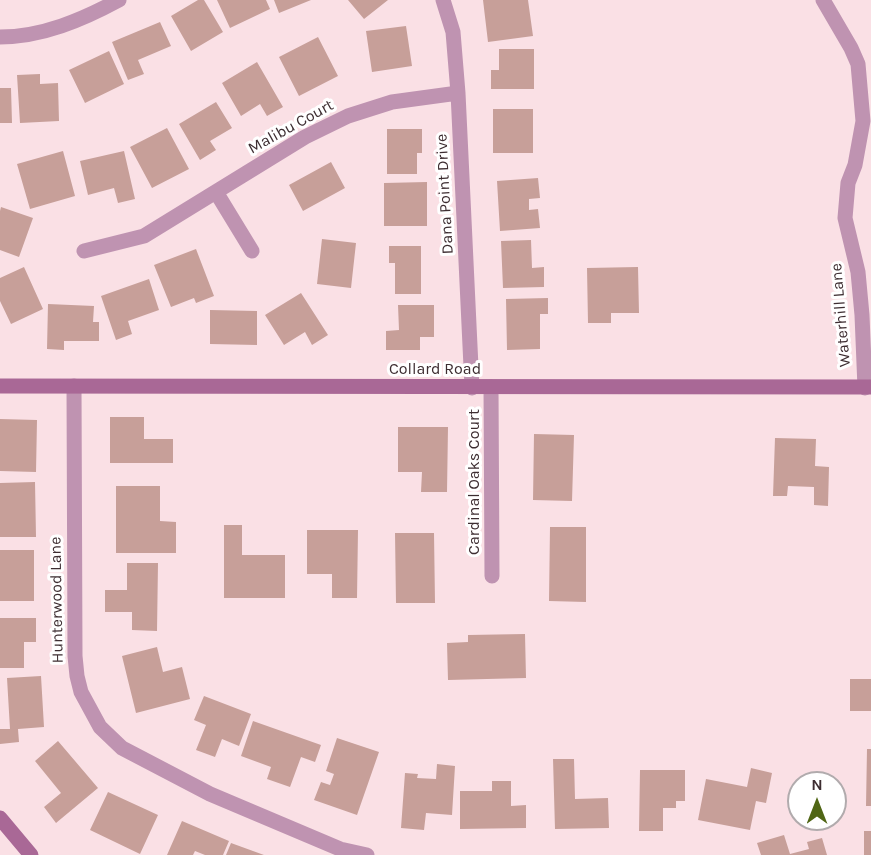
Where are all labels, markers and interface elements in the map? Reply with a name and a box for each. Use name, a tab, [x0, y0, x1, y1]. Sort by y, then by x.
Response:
street label: Malibu Court	[245, 96, 337, 158]
street label: Dana Point Drive	[432, 133, 458, 255]
street label: Waterhill Lane	[827, 262, 855, 368]
street label: Collard Road	[389, 359, 481, 379]
street label: Cardinal Oaks Court	[464, 409, 484, 555]
street label: Hunterwood Lane	[46, 537, 68, 663]
north arrow	[787, 771, 847, 831]
text: N	[811, 775, 823, 794]

